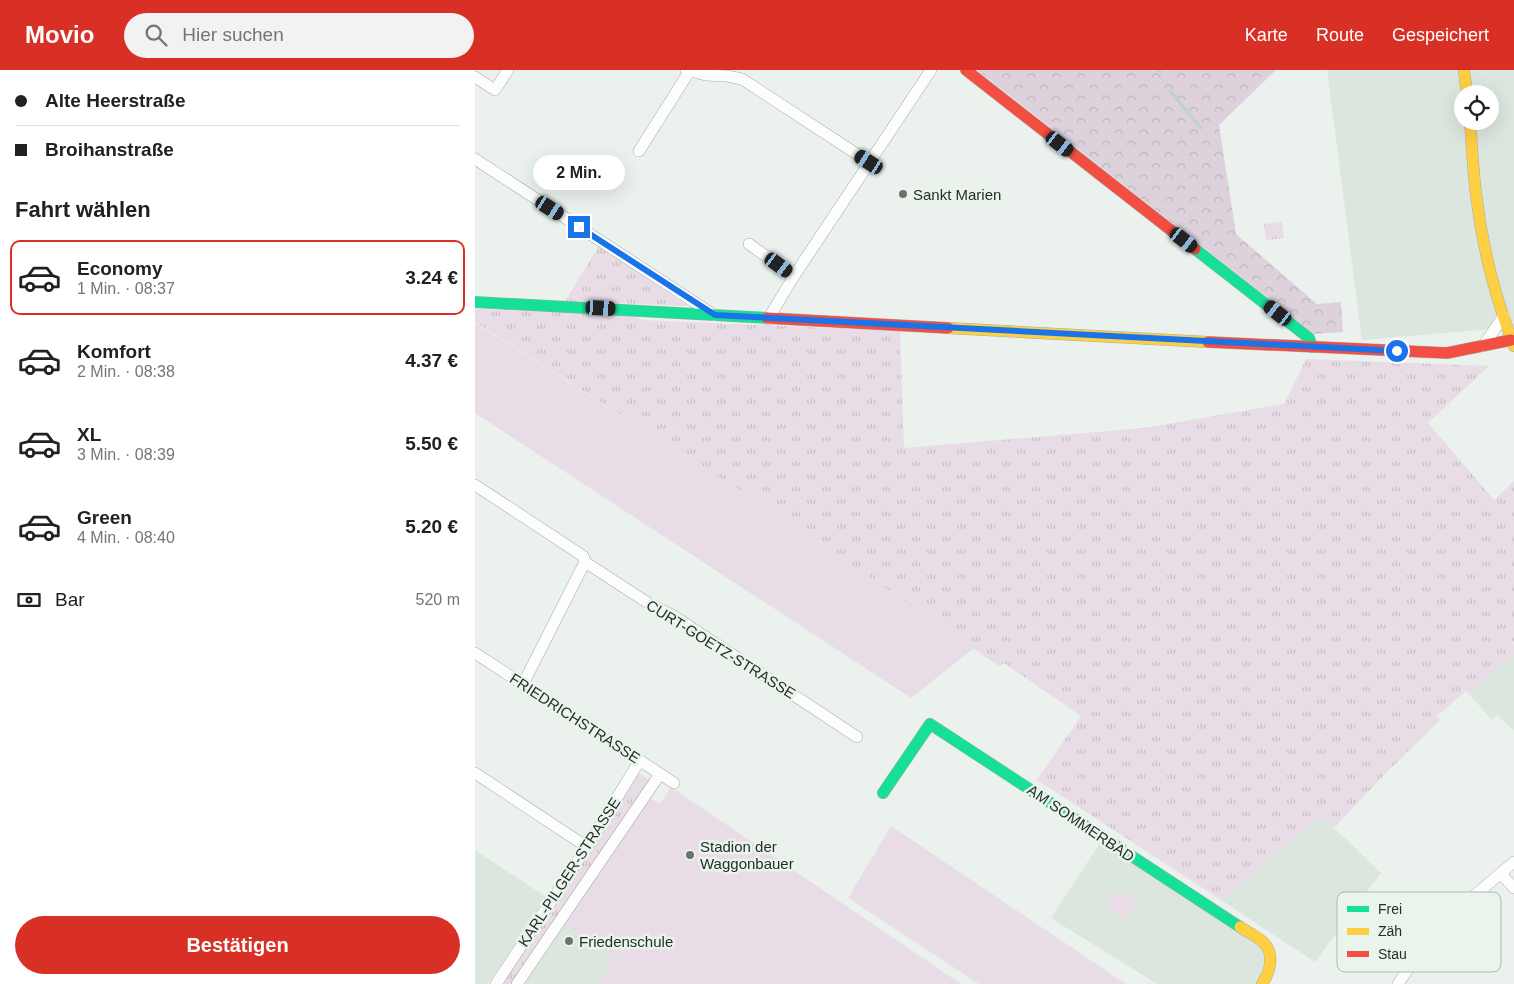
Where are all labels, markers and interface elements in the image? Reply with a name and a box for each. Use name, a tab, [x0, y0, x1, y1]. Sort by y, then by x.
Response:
search box	[124, 13, 474, 58]
text: Movio	[25, 21, 94, 48]
icon: search	[142, 21, 170, 49]
text: Hier suchen	[182, 24, 284, 45]
text: Karte	[1245, 25, 1288, 45]
text: Route	[1316, 25, 1364, 45]
text: Gespeichert	[1392, 25, 1489, 45]
map controls	[1454, 85, 1499, 130]
button: locate	[1454, 85, 1499, 130]
text: Alte Heerstraße	[45, 90, 185, 111]
car	[1043, 129, 1076, 159]
text: Broihanstraße	[45, 139, 174, 160]
car	[852, 148, 885, 176]
callout: 2 Min.	[533, 154, 625, 190]
text: 2 Min.	[556, 164, 602, 181]
place label: Sankt Marien	[913, 186, 1001, 203]
marker: Sankt Marien	[897, 188, 909, 200]
car	[533, 194, 566, 222]
text: Fahrt wählen	[15, 197, 151, 222]
route end	[568, 216, 590, 238]
car	[1167, 225, 1200, 255]
car	[762, 250, 795, 280]
icon: car	[17, 255, 62, 300]
text: Economy	[77, 258, 163, 279]
text: 3.24 €	[405, 267, 458, 288]
text: 1 Min. · 08:37	[77, 280, 175, 297]
car	[1261, 298, 1294, 328]
car	[585, 300, 616, 316]
icon: car	[17, 338, 62, 383]
route start	[1386, 340, 1408, 362]
text: Komfort	[77, 341, 151, 362]
text: 4.37 €	[405, 350, 458, 371]
text: 2 Min. · 08:38	[77, 363, 175, 380]
icon: car	[17, 421, 62, 466]
text: XL	[77, 424, 101, 445]
text: 5.50 €	[405, 433, 458, 454]
text: 3 Min. · 08:39	[77, 446, 175, 463]
icon: car	[17, 504, 62, 549]
text: Green	[77, 507, 132, 528]
text: 5.20 €	[405, 516, 458, 537]
text: 4 Min. · 08:40	[77, 529, 175, 546]
icon: cash	[15, 586, 43, 614]
text: Bar	[55, 589, 85, 610]
text: 520 m	[416, 591, 460, 608]
street label: CURT-GOETZ-STRASSE	[643, 596, 799, 702]
street label: FRIEDRICHSTRASSE	[507, 670, 643, 766]
street label: AM SOMMERBAD	[1024, 781, 1138, 865]
street label: KARL-PILGER-STRASSE	[514, 794, 624, 950]
place label: Stadion der Waggonbauer	[700, 838, 794, 872]
marker: Stadion der Waggonbauer	[684, 849, 696, 861]
legend	[1337, 892, 1501, 972]
text: Frei	[1378, 901, 1402, 917]
button: Bestätigen	[15, 916, 460, 974]
text: Zäh	[1378, 923, 1402, 939]
place label: Friedenschule	[579, 933, 673, 950]
marker: Friedenschule	[563, 935, 575, 947]
text: Stau	[1378, 946, 1407, 962]

